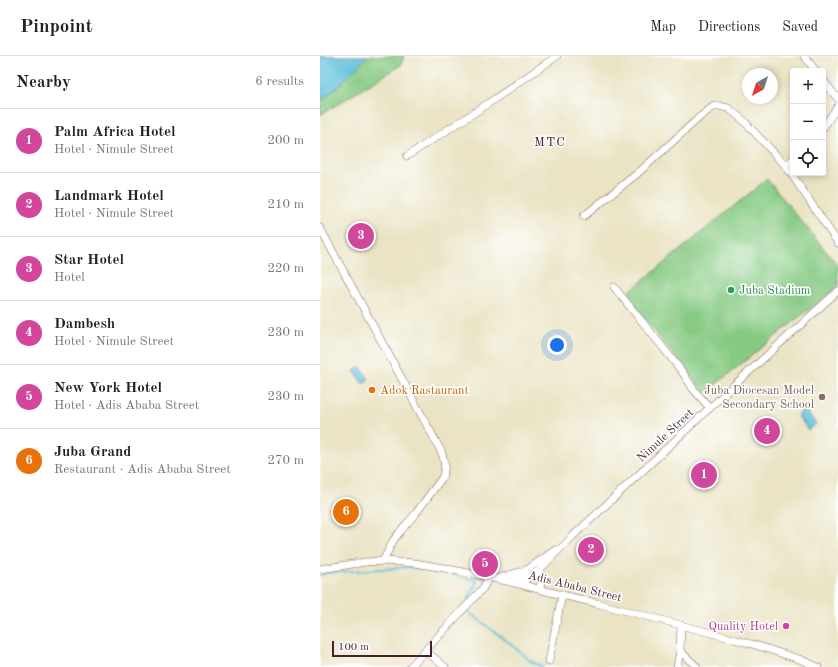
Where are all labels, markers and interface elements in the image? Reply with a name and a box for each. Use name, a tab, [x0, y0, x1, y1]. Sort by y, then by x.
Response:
text: Pinpoint	[20, 18, 93, 37]
text: Map	[650, 20, 676, 34]
text: Directions	[698, 20, 760, 34]
text: Saved	[782, 20, 818, 34]
north arrow	[742, 68, 778, 104]
map controls	[790, 68, 826, 176]
button: +	[790, 68, 826, 104]
text: Nearby	[16, 74, 71, 91]
text: 6 results	[255, 75, 304, 88]
button: −	[790, 104, 826, 140]
text: Palm Africa Hotel	[54, 125, 176, 140]
text: 1	[25, 134, 33, 147]
text: 200 m	[267, 134, 304, 147]
district label: MTC	[534, 136, 566, 149]
button: locate	[790, 140, 826, 176]
text: Hotel · Nimule Street	[54, 143, 174, 156]
text: Landmark Hotel	[54, 189, 164, 204]
text: 2	[25, 198, 33, 211]
text: 210 m	[267, 198, 304, 211]
text: Hotel · Nimule Street	[54, 207, 174, 220]
pin: 3	[348, 221, 374, 251]
text: Star Hotel	[54, 253, 124, 268]
text: 3	[25, 262, 33, 275]
text: 220 m	[267, 262, 304, 275]
text: Hotel	[54, 271, 85, 284]
marker: Juba Stadium	[726, 285, 736, 295]
place label: Juba Stadium	[739, 285, 811, 297]
text: Dambesh	[54, 317, 115, 332]
text: 4	[25, 326, 33, 339]
text: 230 m	[267, 326, 304, 339]
text: Hotel · Nimule Street	[54, 335, 174, 348]
your location	[547, 335, 567, 355]
text: New York Hotel	[54, 381, 162, 396]
marker: Adok Rastaurant	[367, 385, 377, 395]
place label: Adok Rastaurant	[380, 385, 469, 397]
place label: Juba Diocesan Model Secondary School	[704, 385, 814, 411]
text: 5	[25, 390, 33, 403]
text: 230 m	[267, 390, 304, 403]
marker: Juba Diocesan Model Secondary School	[817, 392, 827, 402]
text: Hotel · Adis Ababa Street	[54, 399, 199, 412]
street label: Nimule Street	[635, 407, 696, 465]
pin: 4	[754, 416, 780, 446]
text: Juba Grand	[54, 445, 131, 460]
text: 6	[25, 454, 33, 467]
text: 270 m	[267, 454, 304, 467]
pin: 1	[691, 460, 717, 490]
text: Restaurant · Adis Ababa Street	[54, 463, 231, 476]
pin: 6	[333, 497, 359, 527]
pin: 2	[578, 535, 604, 565]
pin: 5	[472, 549, 498, 579]
street label: Adis Ababa Street	[527, 570, 623, 604]
place label: Quality Hotel	[708, 621, 778, 633]
marker: Quality Hotel	[781, 621, 791, 631]
scale bar	[332, 639, 432, 658]
text: 100 m	[338, 642, 369, 653]

